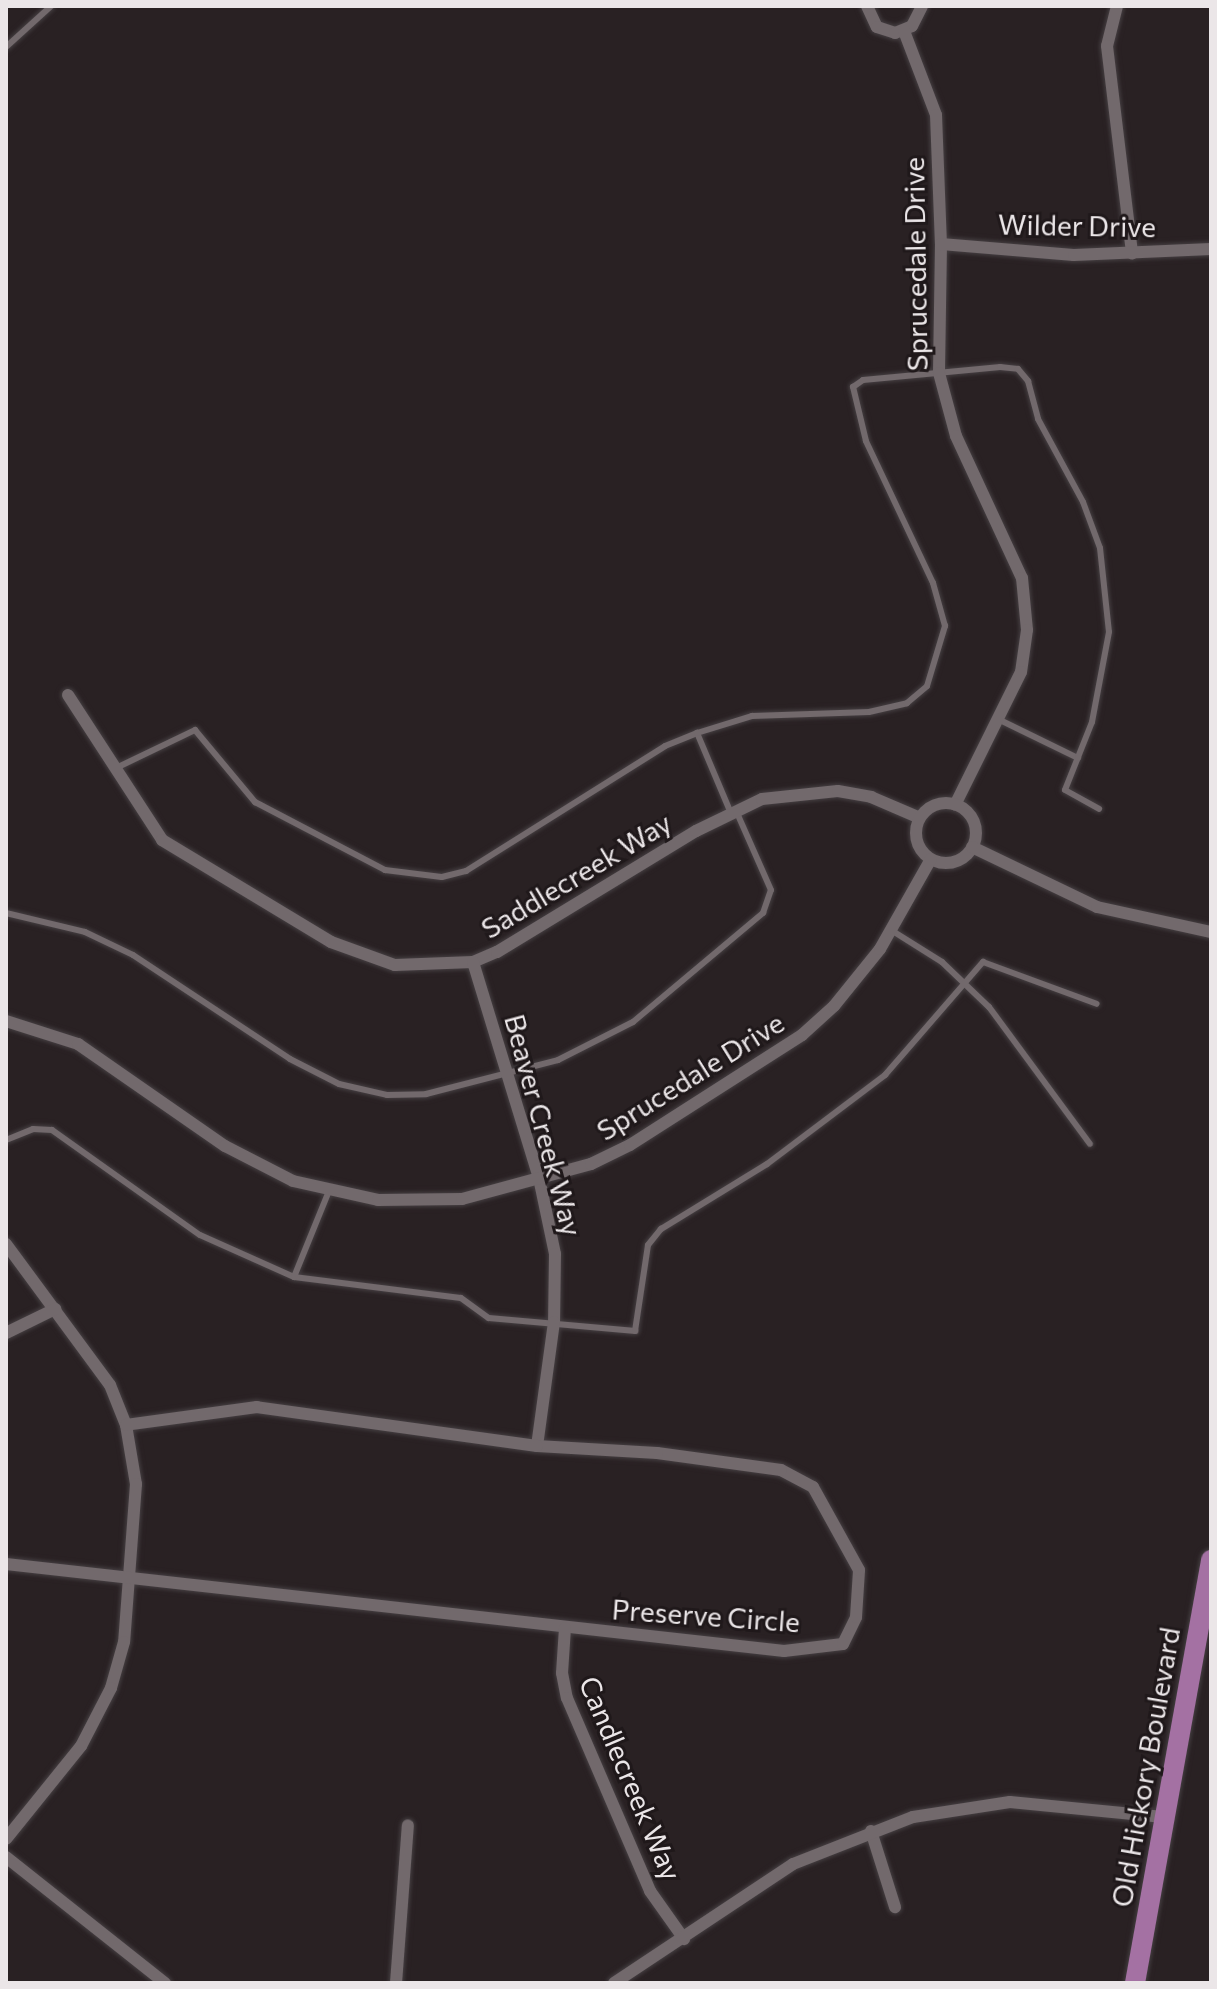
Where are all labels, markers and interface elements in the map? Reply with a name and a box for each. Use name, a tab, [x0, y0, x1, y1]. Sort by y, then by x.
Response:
street label: Sprucedale Drive	[896, 157, 934, 371]
street label: Wilder Drive	[998, 207, 1156, 243]
street label: Saddlecreek Way	[475, 805, 677, 945]
street label: Sprucedale Drive	[590, 1005, 790, 1147]
street label: Beaver Creek Way	[498, 1010, 590, 1240]
street label: Preserve Circle	[611, 1592, 801, 1638]
street label: Old Hickory Boulevard	[1104, 1625, 1186, 1909]
street label: Candlecreek Way	[573, 1671, 689, 1885]

